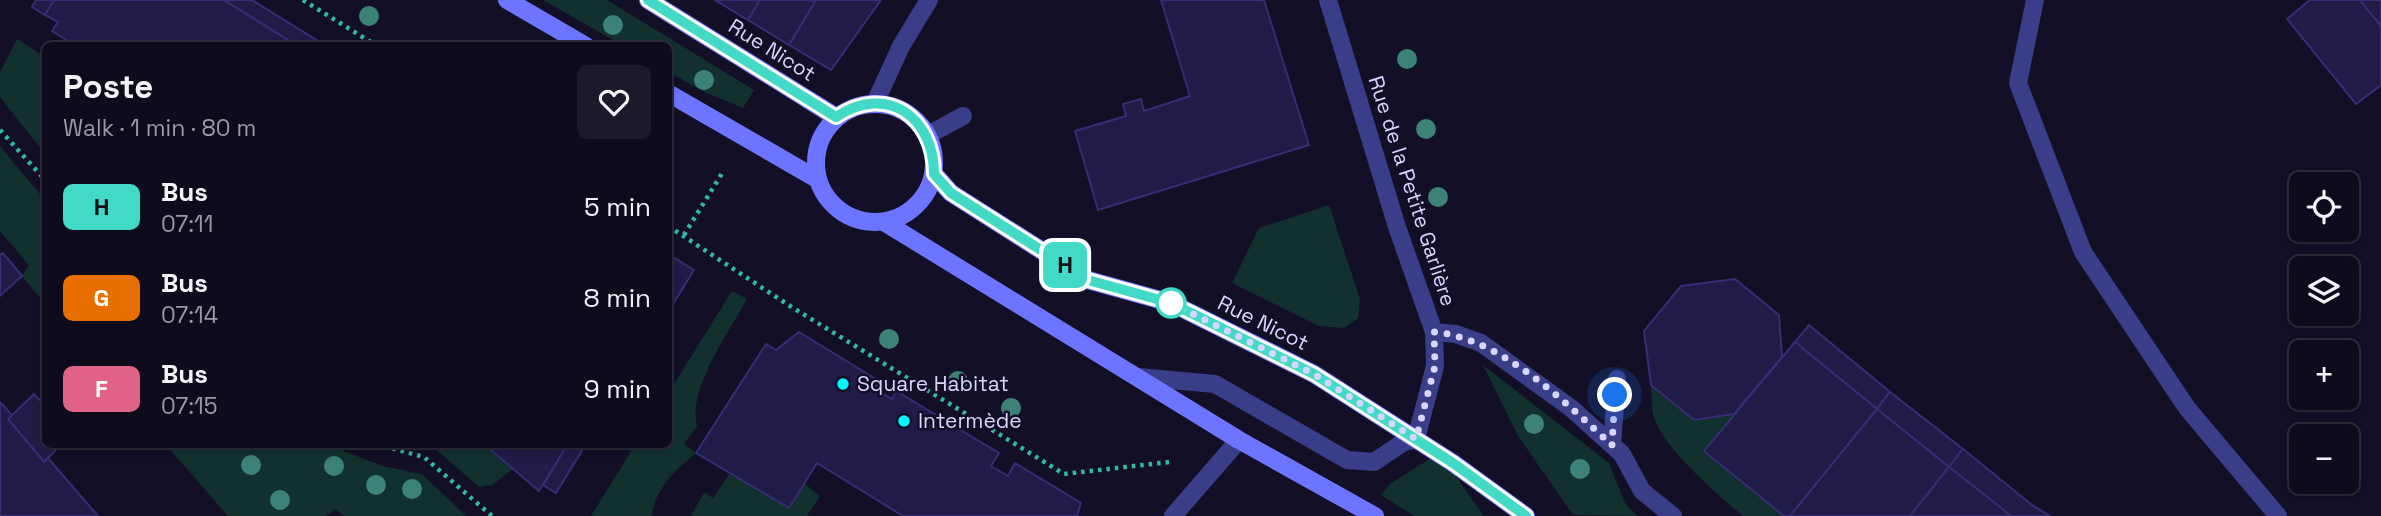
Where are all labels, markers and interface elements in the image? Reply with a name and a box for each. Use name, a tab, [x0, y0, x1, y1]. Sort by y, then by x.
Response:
street label: Rue Nicot	[724, 12, 821, 87]
button: heart	[577, 65, 651, 139]
text: Poste	[63, 66, 153, 108]
street label: Rue de la Petite Garlière	[1362, 72, 1463, 309]
text: Walk · 1 min · 80 m	[63, 113, 256, 143]
map controls	[2289, 172, 2359, 494]
button: locate	[2289, 172, 2359, 242]
text: Bus	[161, 175, 208, 209]
text: 5 min	[584, 190, 651, 224]
text: H	[94, 191, 109, 222]
text: 07:11	[161, 209, 213, 239]
line badge: H	[1042, 242, 1088, 288]
text: H	[1057, 249, 1073, 280]
button: layers	[2289, 256, 2359, 326]
text: Bus	[161, 266, 208, 300]
text: 8 min	[583, 281, 651, 315]
text: G	[94, 282, 109, 313]
unlabelled marker	[1156, 288, 1186, 318]
street label: Rue Nicot	[1213, 289, 1313, 356]
text: 07:14	[161, 300, 218, 330]
button: +	[2289, 340, 2359, 410]
text: Bus	[161, 357, 208, 391]
place label: Square Habitat	[857, 370, 1009, 397]
text: 9 min	[584, 372, 651, 406]
text: F	[95, 373, 108, 404]
marker: Square Habitat	[835, 376, 851, 392]
your location	[1597, 377, 1632, 412]
text: 07:15	[161, 391, 218, 421]
place label: Intermède	[918, 407, 1022, 434]
marker: Intermède	[896, 413, 912, 429]
button: −	[2289, 424, 2359, 494]

